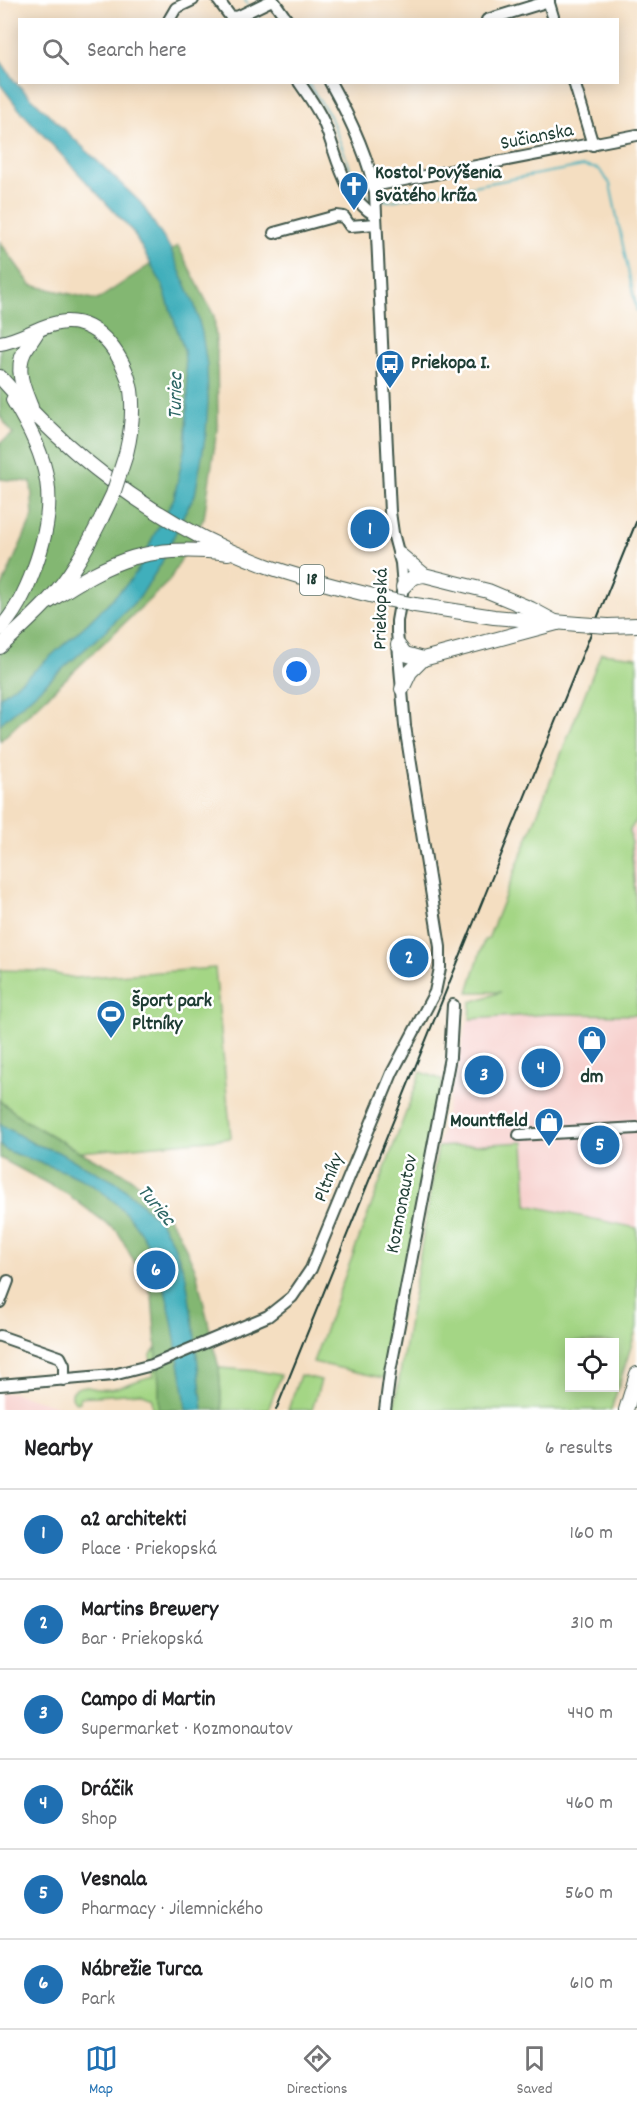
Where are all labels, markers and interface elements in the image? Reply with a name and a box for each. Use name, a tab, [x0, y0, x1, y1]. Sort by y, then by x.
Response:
search box	[18, 18, 619, 84]
icon: search	[39, 35, 72, 68]
text: Search here	[87, 36, 186, 67]
street label: Sučianska	[498, 117, 576, 159]
place label: Kostol Povýšenia Svätého kríža	[375, 160, 502, 211]
church icon: Kostol Povýšenia Svätého kríža	[338, 170, 370, 212]
bus stop icon: Priekopa I.	[374, 348, 406, 390]
place label: Priekopa I.	[411, 350, 490, 378]
water label: Turiec	[162, 371, 192, 420]
pin: 1	[350, 506, 389, 552]
road number: 18	[300, 565, 324, 595]
street label: Priekopská	[367, 568, 397, 650]
your location	[282, 657, 311, 686]
pin: 2	[390, 936, 428, 980]
place label: Šport park Pltníky	[132, 988, 212, 1039]
sports icon: Šport park Pltníky	[95, 998, 127, 1040]
shop icon: dm	[576, 1024, 608, 1066]
pin: 4	[522, 1046, 560, 1090]
pin: 3	[464, 1052, 504, 1098]
place label: dm	[580, 1064, 604, 1092]
shop icon: Mountfield	[533, 1106, 565, 1148]
place label: Mountfield	[450, 1108, 528, 1136]
pin: 5	[580, 1122, 620, 1168]
street label: Pltníky	[308, 1149, 353, 1207]
street label: Kozmonautov	[380, 1151, 426, 1256]
water label: Turiec	[128, 1178, 183, 1235]
pin: 6	[136, 1248, 176, 1292]
map controls	[565, 1338, 619, 1392]
button: locate	[565, 1338, 619, 1392]
text: Nearby	[24, 1431, 92, 1468]
text: 6 results	[545, 1435, 613, 1463]
text: a2 architekti	[81, 1505, 186, 1536]
text: 1	[41, 1520, 46, 1548]
text: 160 m	[570, 1520, 613, 1548]
text: Place · Priekopská	[81, 1536, 217, 1564]
text: Martins Brewery	[81, 1595, 218, 1626]
text: 2	[39, 1610, 48, 1638]
text: 310 m	[571, 1610, 613, 1638]
text: Bar · Priekopská	[81, 1626, 203, 1654]
text: Campo di Martin	[81, 1685, 215, 1716]
text: 3	[39, 1700, 48, 1728]
text: 440 m	[567, 1700, 613, 1728]
text: Supermarket · Kozmonautov	[81, 1716, 293, 1744]
text: Dráčik	[81, 1775, 133, 1806]
text: 4	[39, 1790, 48, 1818]
text: 460 m	[566, 1790, 613, 1818]
text: Shop	[81, 1806, 117, 1834]
text: Vesnala	[81, 1865, 147, 1896]
text: 5	[39, 1880, 48, 1908]
text: 560 m	[565, 1880, 613, 1908]
text: Pharmacy · Jilemnického	[81, 1896, 263, 1924]
text: Nábrežie Turca	[81, 1955, 202, 1986]
text: 6	[39, 1970, 48, 1998]
text: 610 m	[570, 1970, 613, 1998]
text: Park	[81, 1986, 115, 2014]
tab: Map	[85, 2042, 118, 2101]
tab: Directions	[287, 2042, 347, 2101]
tab: Saved	[517, 2042, 552, 2101]

